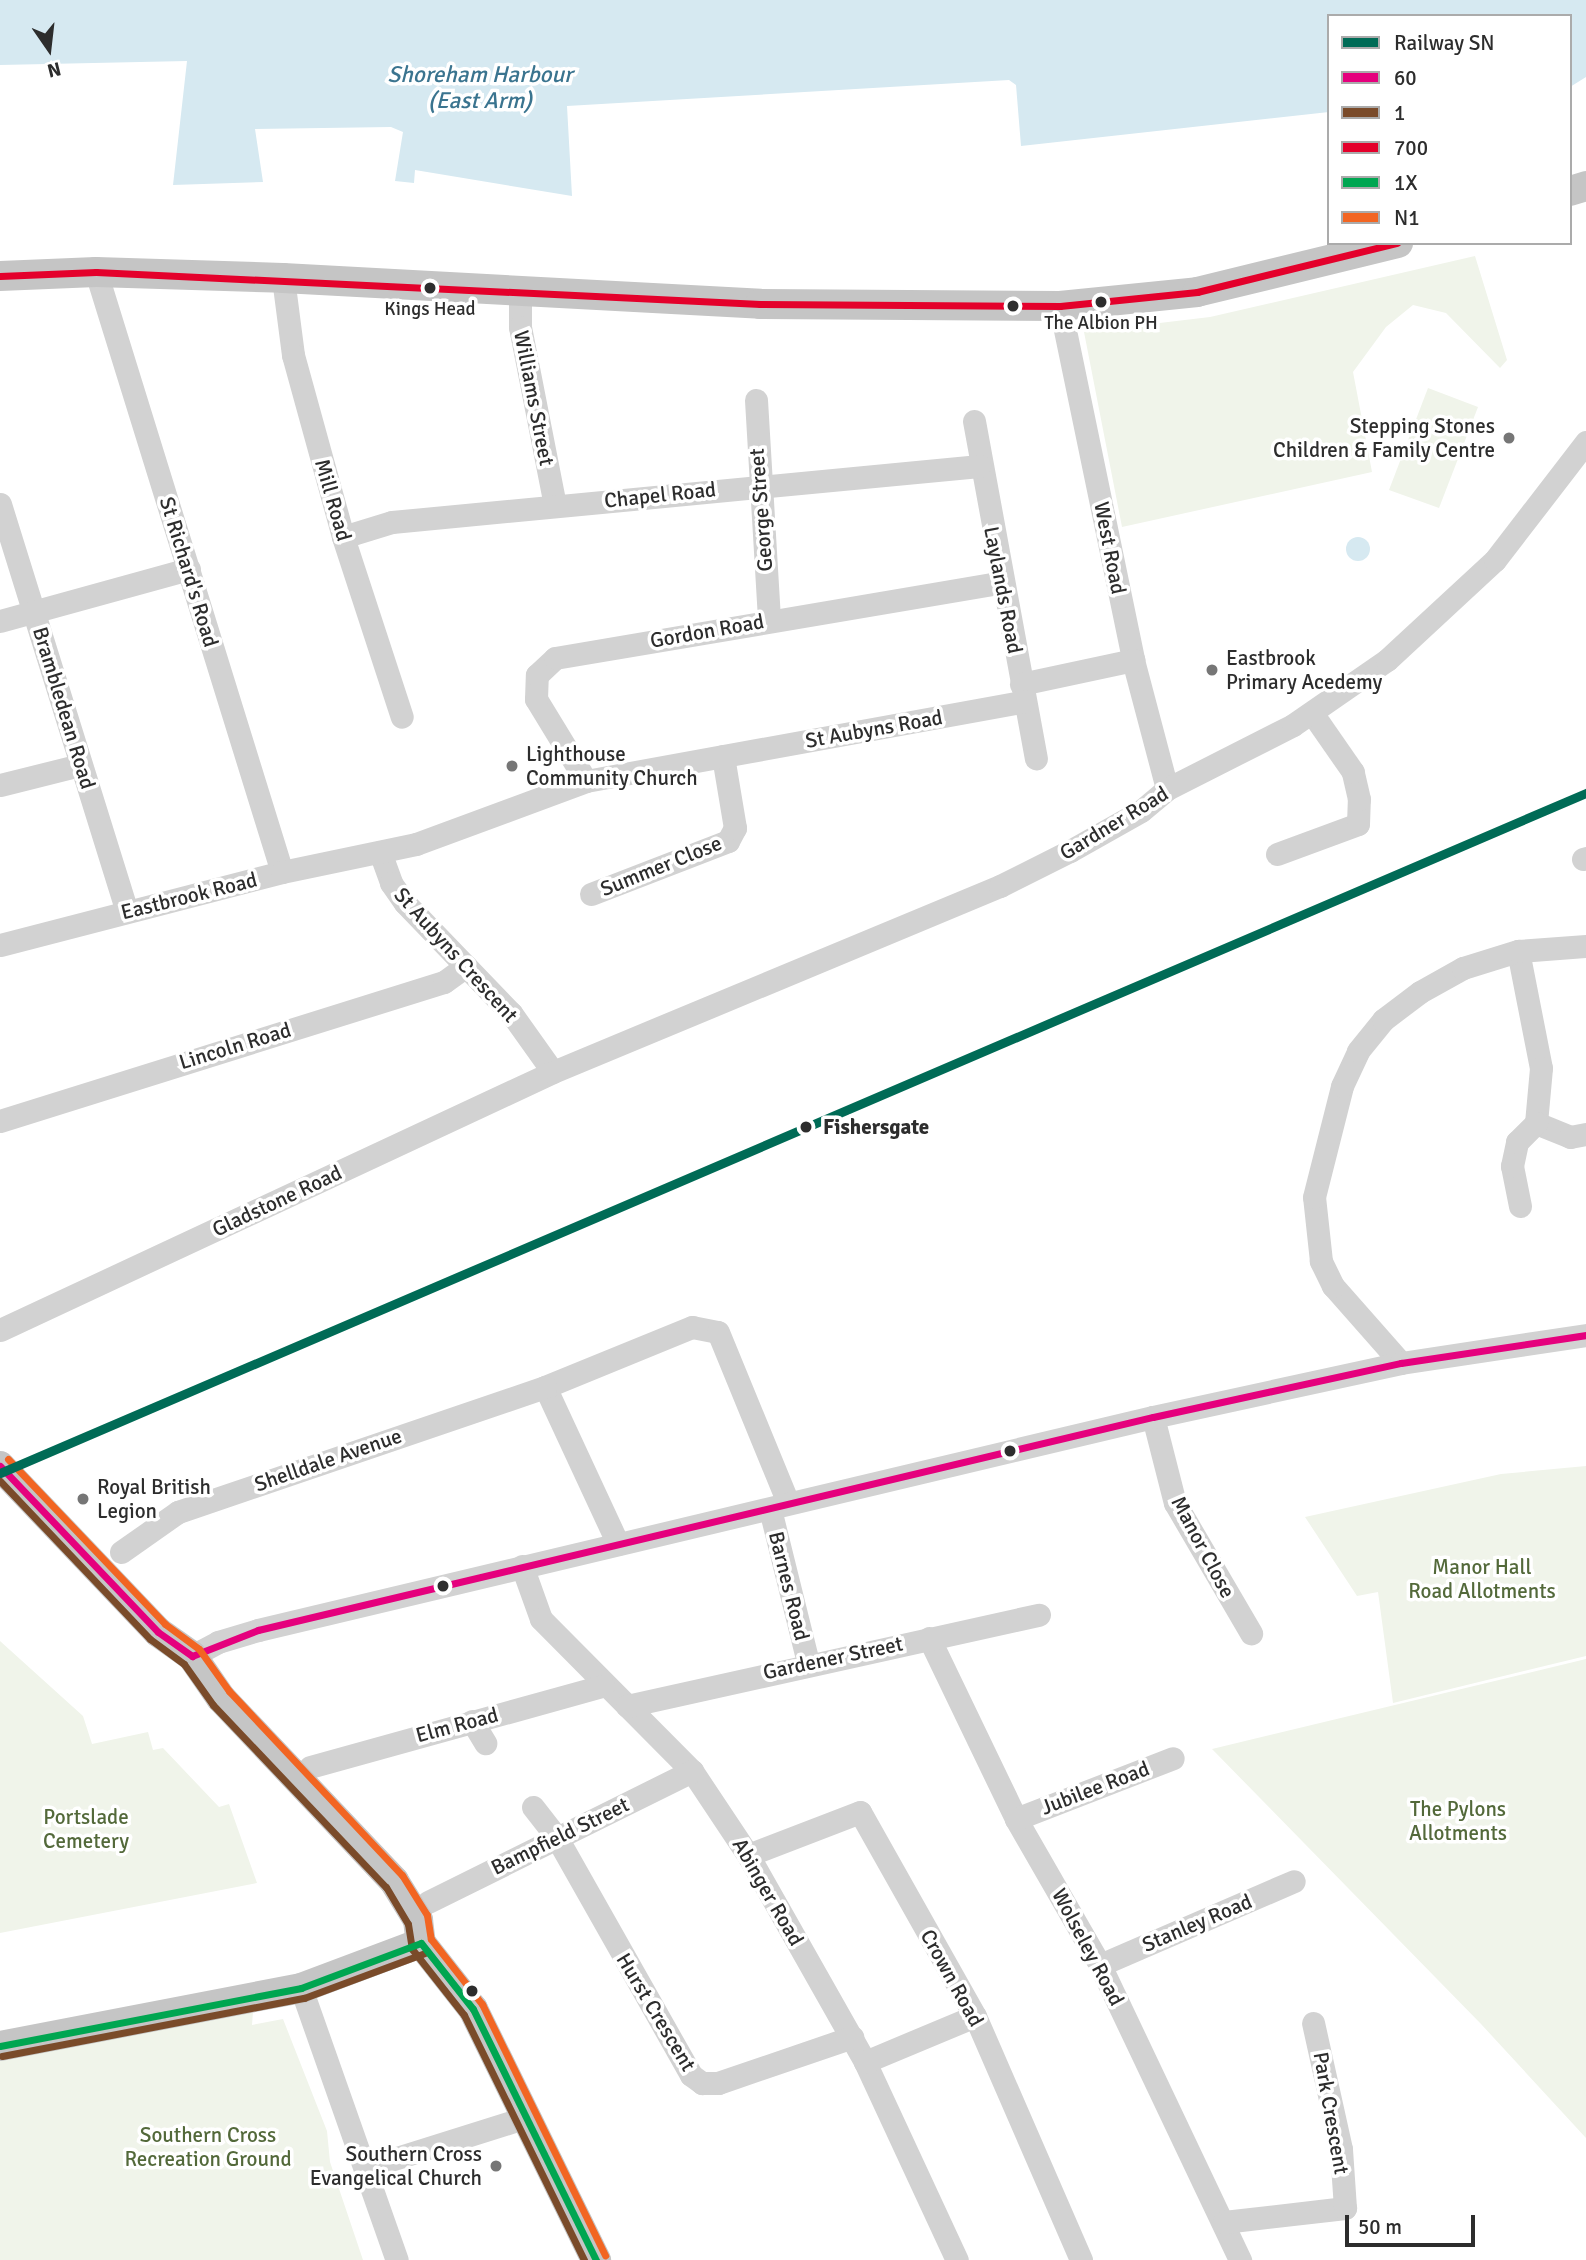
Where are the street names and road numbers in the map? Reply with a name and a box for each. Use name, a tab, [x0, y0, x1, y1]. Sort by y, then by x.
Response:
street label: Williams Street	[509, 328, 559, 468]
street label: George Street	[744, 448, 778, 572]
street label: Mill Road	[309, 456, 357, 544]
street label: Chapel Road	[603, 477, 717, 513]
street label: St Richard's Road	[154, 494, 224, 650]
street label: West Road	[1089, 500, 1131, 596]
street label: Laylands Road	[978, 524, 1028, 656]
street label: Gordon Road	[648, 609, 766, 653]
street label: Brambledean Road	[27, 624, 101, 792]
street label: St Aubyns Road	[803, 705, 945, 753]
street label: Gardner Road	[1055, 781, 1173, 865]
street label: Summer Close	[597, 830, 725, 902]
street label: Eastbrook Road	[118, 867, 260, 925]
street label: St Aubyns Crescent	[389, 882, 523, 1028]
street label: Lincoln Road	[176, 1017, 294, 1075]
street label: Gladstone Road	[208, 1160, 346, 1242]
street label: Shelldale Avenue	[251, 1423, 405, 1497]
street label: Manor Close	[1166, 1492, 1240, 1602]
street label: Barnes Road	[763, 1529, 815, 1643]
street label: Gardener Street	[761, 1631, 905, 1685]
street label: Elm Road	[413, 1702, 501, 1748]
street label: Jubilee Road	[1037, 1756, 1153, 1820]
street label: Bampfield Street	[487, 1792, 633, 1880]
street label: Abinger Road	[727, 1834, 809, 1950]
street label: Wolseley Road	[1047, 1884, 1129, 2010]
street label: Stanley Road	[1138, 1889, 1256, 1957]
street label: Crown Road	[915, 1925, 989, 2031]
street label: Hurst Crescent	[611, 1948, 701, 2076]
street label: Park Crescent	[1308, 2050, 1354, 2176]

